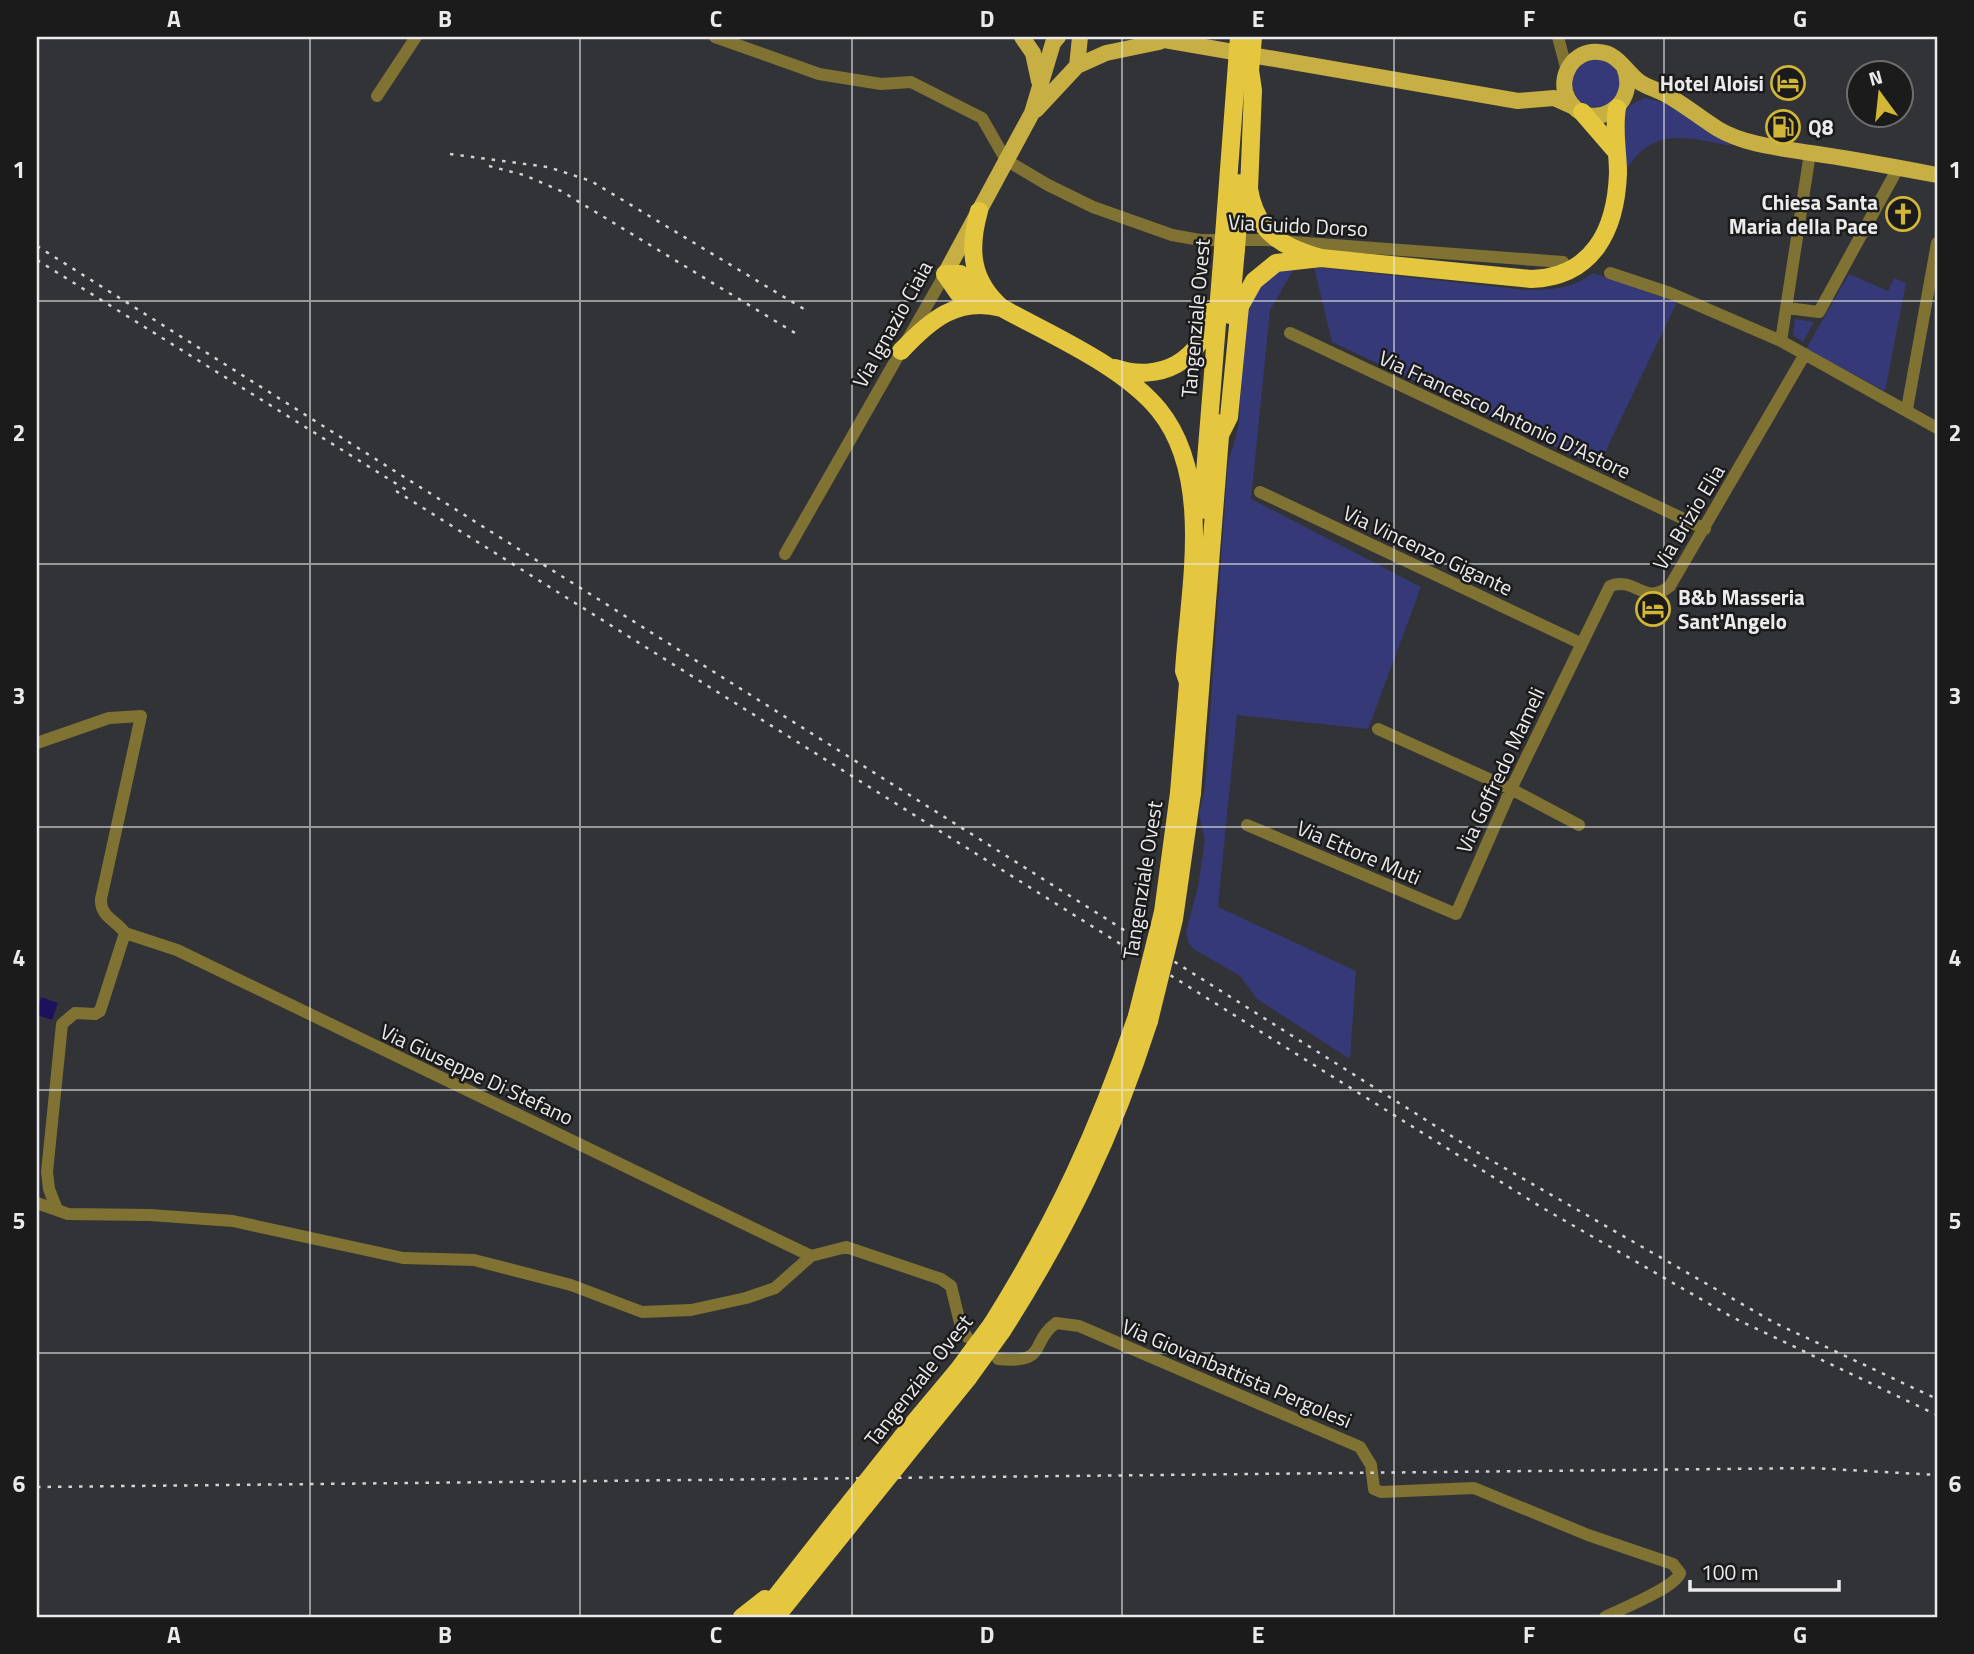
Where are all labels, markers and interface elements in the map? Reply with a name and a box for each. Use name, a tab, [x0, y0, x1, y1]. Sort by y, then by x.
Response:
text: A	[167, 1, 181, 36]
text: B	[438, 1, 452, 36]
text: C	[710, 1, 722, 36]
text: D	[980, 1, 994, 36]
text: E	[1252, 1, 1264, 36]
text: F	[1523, 1, 1535, 36]
text: G	[1793, 1, 1807, 36]
north arrow	[1844, 60, 1914, 130]
text: N	[1865, 61, 1886, 93]
hotel icon: Hotel Aloisi	[1769, 64, 1807, 102]
place label: Hotel Aloisi	[1660, 67, 1764, 99]
fuel station icon: Q8	[1764, 108, 1802, 146]
place label: Q8	[1808, 111, 1834, 143]
text: 1	[13, 152, 25, 187]
text: 1	[1949, 152, 1961, 187]
place label: Chiesa Santa Maria della Pace	[1729, 186, 1878, 242]
church icon: Chiesa Santa Maria della Pace	[1884, 195, 1922, 233]
street label: Via Guido Dorso	[1227, 205, 1369, 245]
street label: Tangenziale Ovest	[1172, 236, 1218, 399]
street label: Via Ignazio Ciaia	[844, 254, 940, 393]
street label: Via Francesco Antonio D'Astore	[1374, 341, 1636, 487]
text: 2	[13, 415, 25, 450]
text: 2	[1949, 415, 1961, 450]
street label: Via Brizio Elia	[1644, 458, 1732, 576]
street label: Via Vincenzo Gigante	[1338, 497, 1518, 603]
place label: B&b Masseria Sant'Angelo	[1678, 581, 1805, 637]
hotel icon: B&b Masseria Sant'Angelo	[1634, 590, 1672, 628]
text: 3	[13, 678, 25, 713]
text: 3	[1949, 678, 1961, 713]
street label: Via Goffredo Mameli	[1447, 682, 1553, 858]
street label: Tangenziale Ovest	[1114, 798, 1170, 961]
street label: Via Ettore Muti	[1292, 811, 1426, 893]
text: 4	[13, 940, 25, 975]
text: 4	[1949, 940, 1961, 975]
street label: Via Giuseppe Di Stefano	[375, 1015, 579, 1133]
text: 5	[13, 1203, 25, 1238]
text: 5	[1949, 1203, 1961, 1238]
street label: Tangenziale Ovest	[856, 1307, 980, 1453]
street label: Via Giovanbattista Pergolesi	[1117, 1310, 1357, 1436]
text: 6	[13, 1466, 26, 1501]
text: 6	[1949, 1466, 1962, 1501]
scale bar	[1690, 1549, 1839, 1593]
text: 100 m	[1701, 1556, 1758, 1588]
text: A	[167, 1617, 181, 1652]
text: B	[438, 1617, 452, 1652]
text: C	[710, 1617, 722, 1652]
text: D	[980, 1617, 994, 1652]
text: E	[1252, 1617, 1264, 1652]
text: F	[1523, 1617, 1535, 1652]
text: G	[1793, 1617, 1807, 1652]

